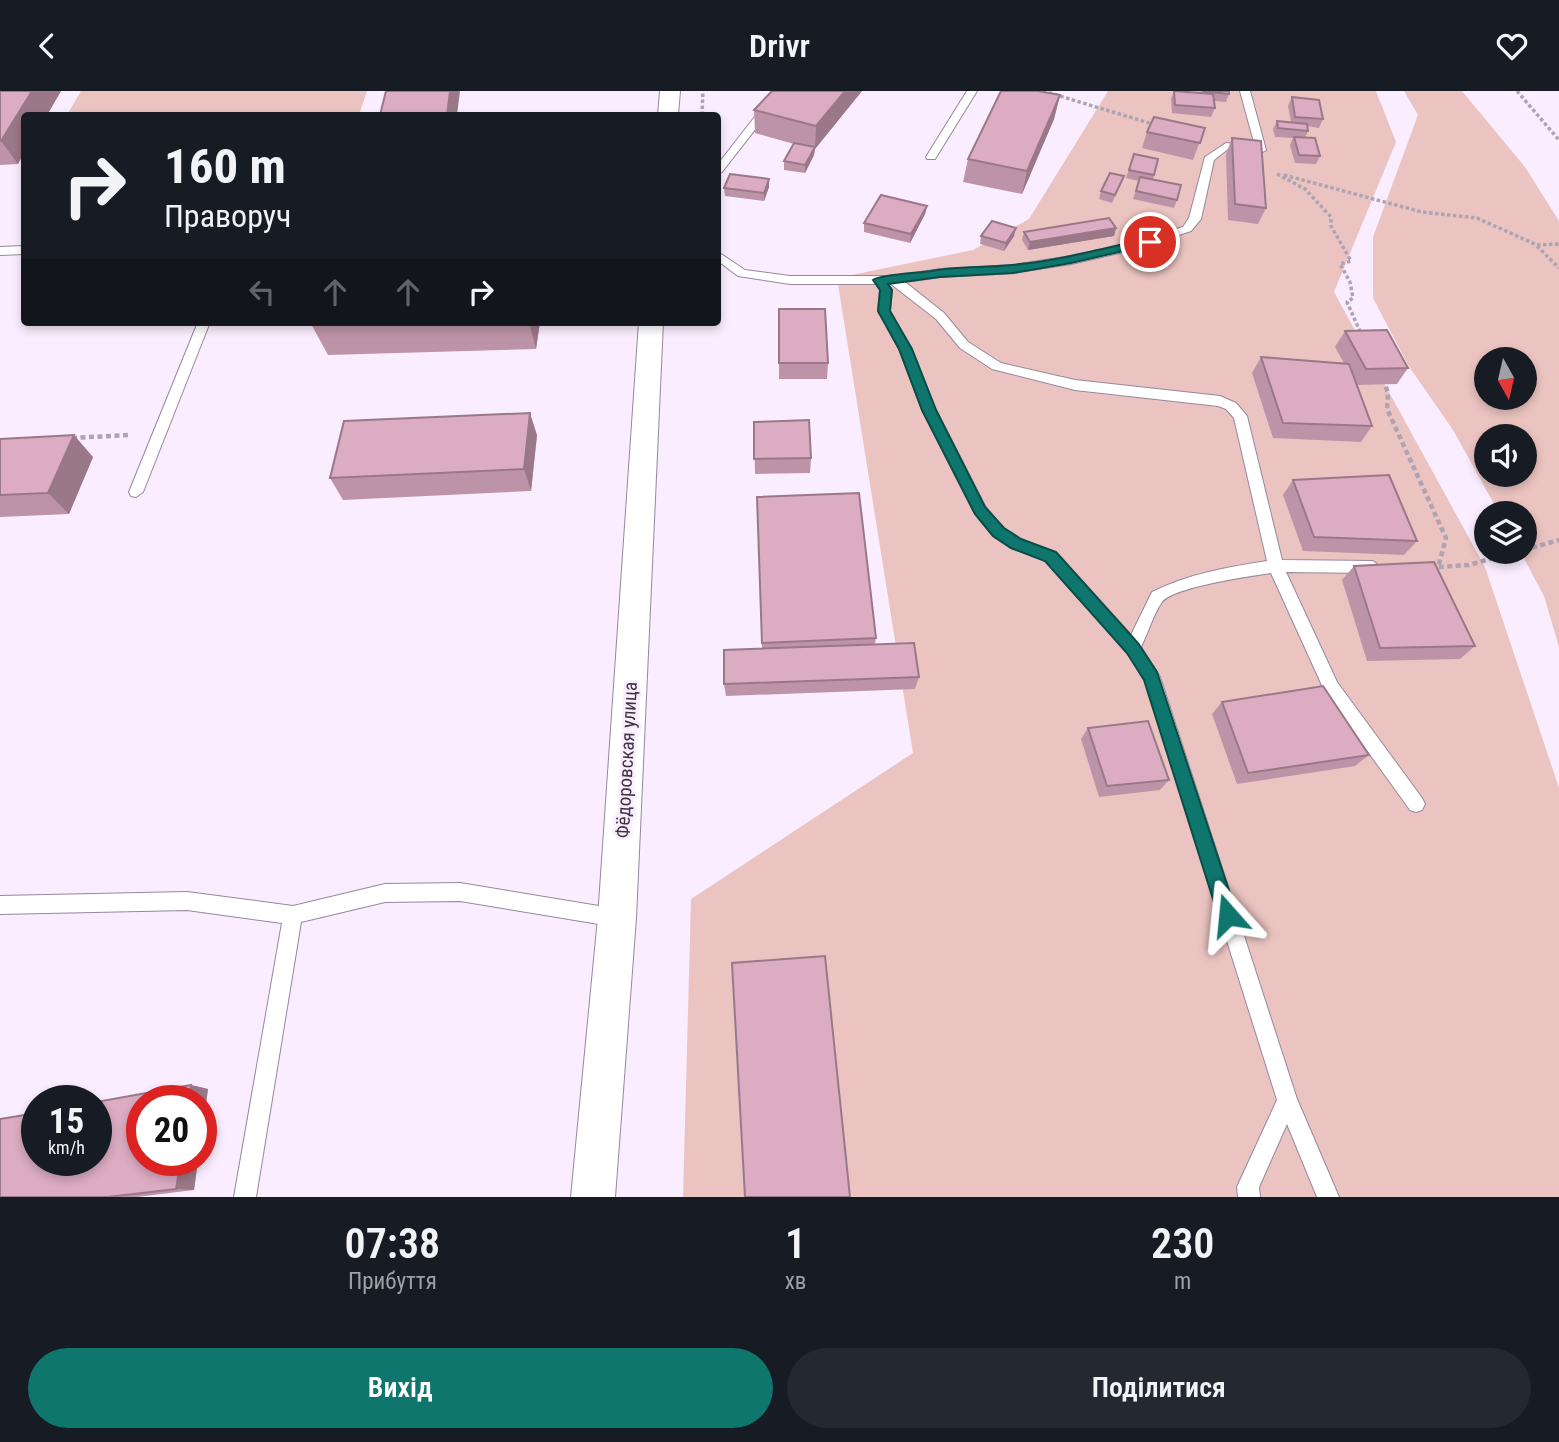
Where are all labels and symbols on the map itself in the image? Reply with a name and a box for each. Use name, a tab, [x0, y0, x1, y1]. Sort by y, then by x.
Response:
pin	[1120, 212, 1180, 272]
north arrow	[1474, 347, 1536, 409]
street label: Фёдоровская улица	[611, 681, 642, 839]
position arrow	[1191, 878, 1265, 952]
speed limit sign: 20	[126, 1085, 217, 1176]

